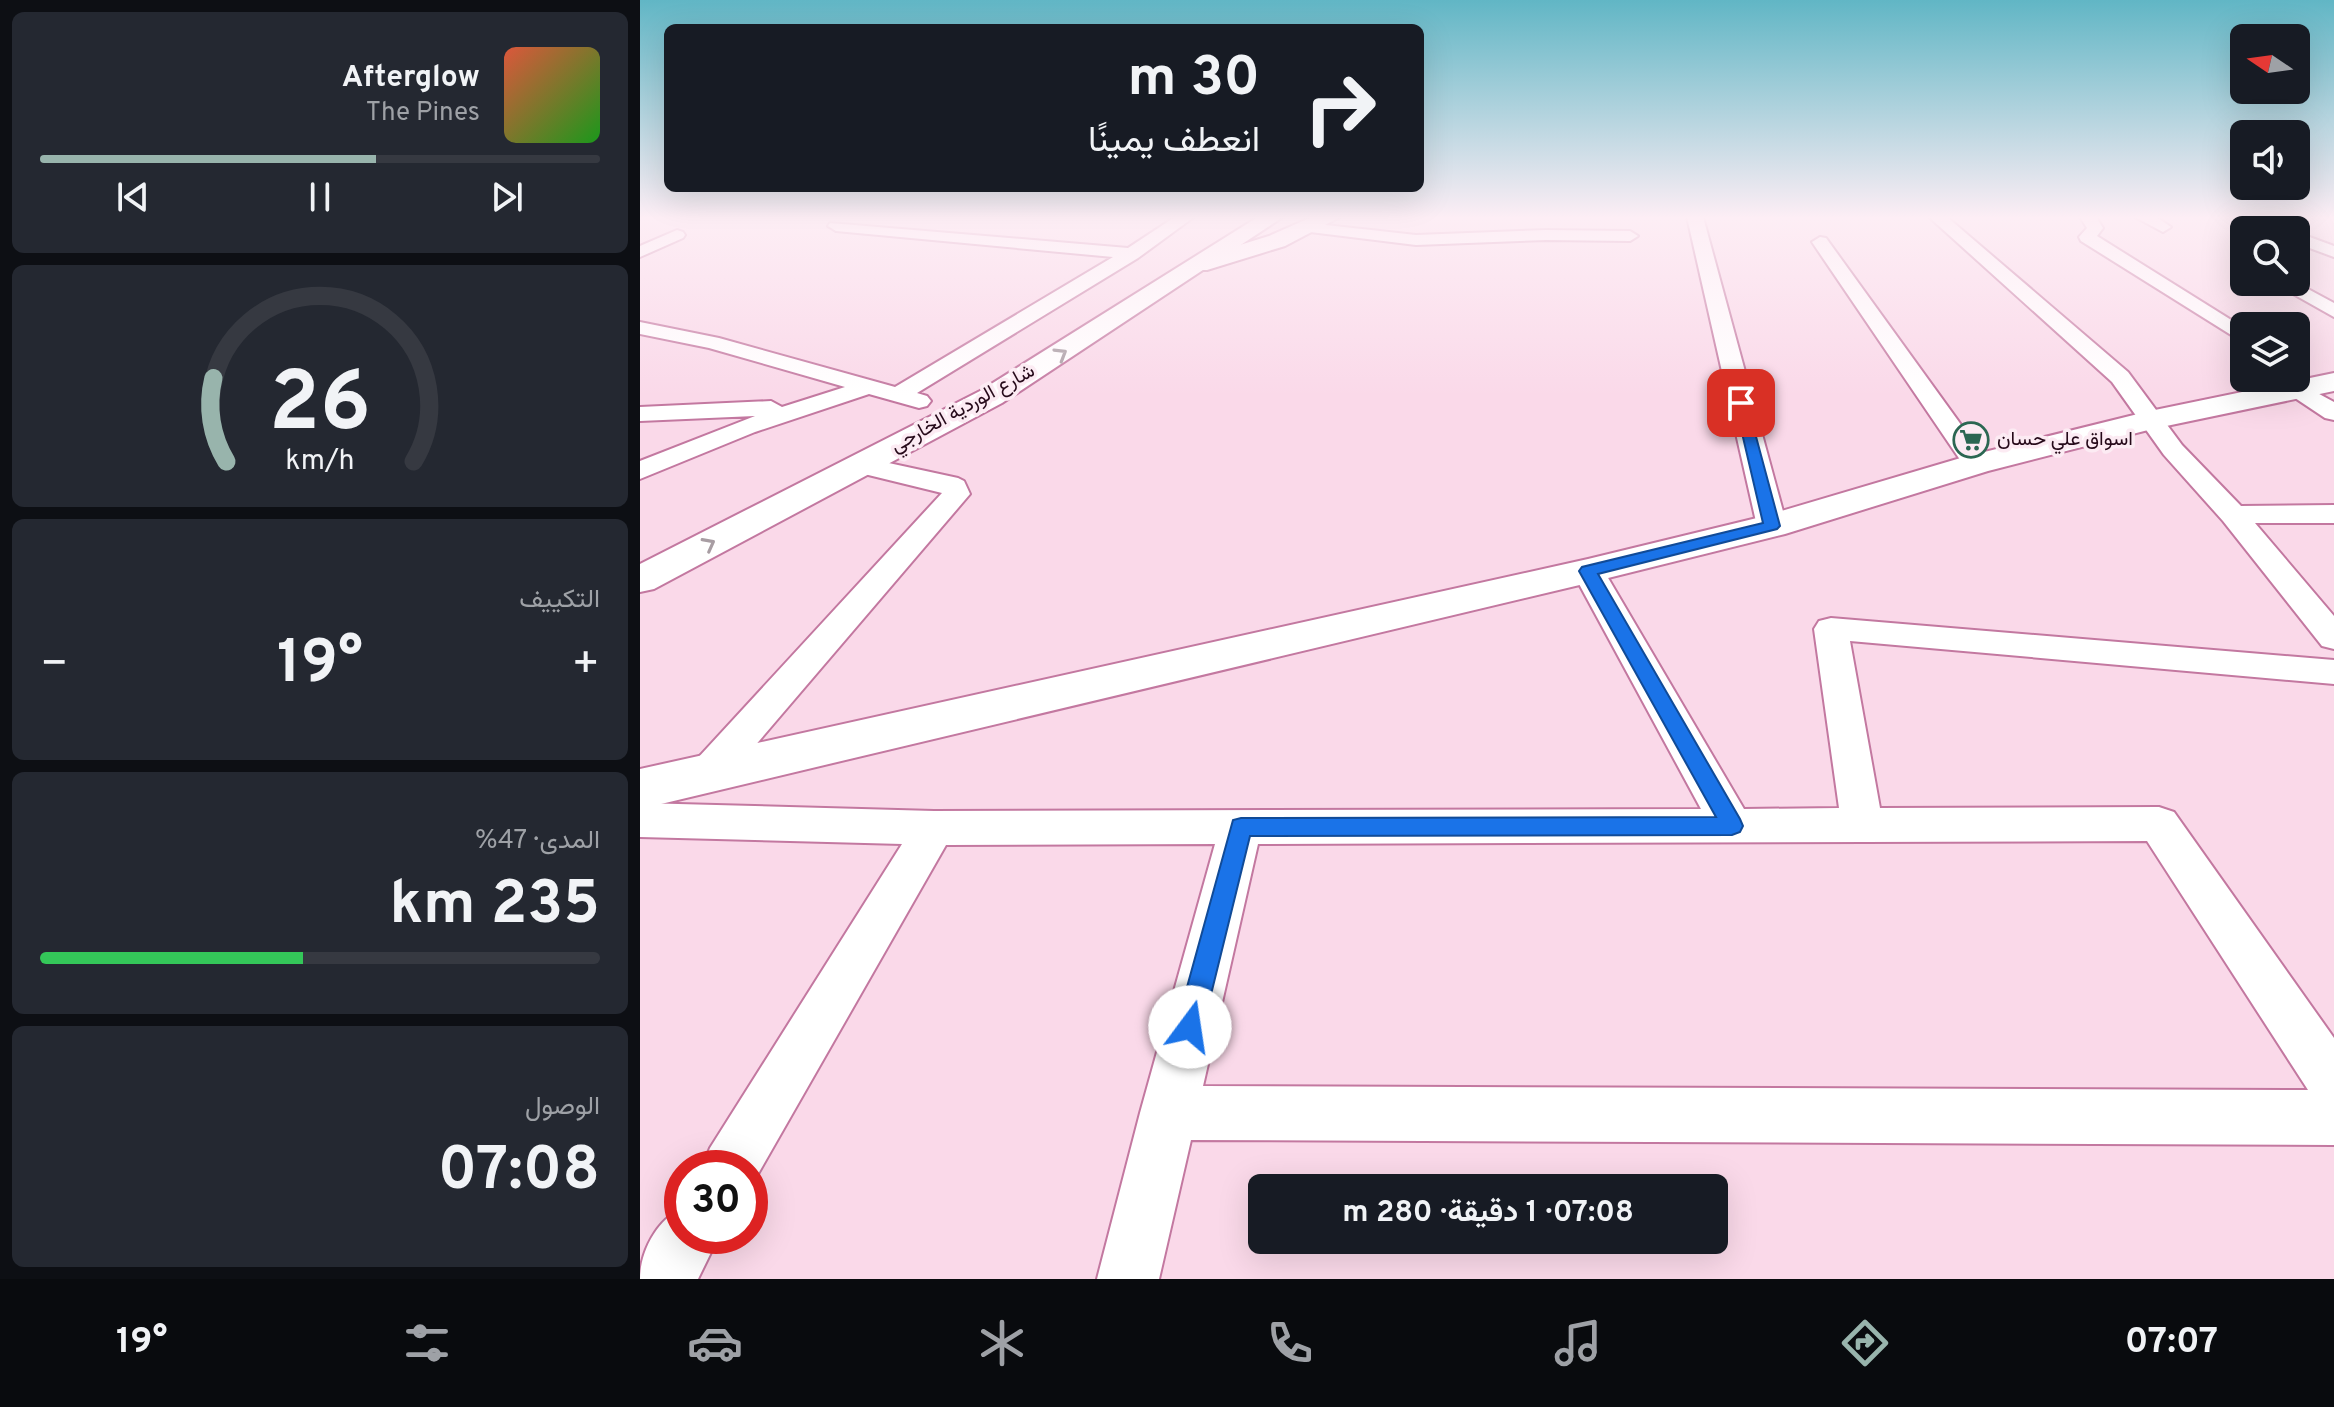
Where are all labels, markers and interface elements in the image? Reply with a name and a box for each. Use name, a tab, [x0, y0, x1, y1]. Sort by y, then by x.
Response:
north arrow	[2230, 24, 2310, 104]
map controls	[2230, 24, 2310, 392]
text: 30 m	[1127, 45, 1260, 115]
icon: right	[1288, 56, 1392, 160]
text: Afterglow	[342, 60, 480, 97]
text: The Pines	[366, 97, 480, 130]
text: انعطف يمينًا	[1088, 119, 1260, 165]
button: sound	[2230, 120, 2310, 200]
icon: previous	[111, 175, 155, 219]
icon: pause	[298, 175, 342, 219]
icon: next	[485, 175, 529, 219]
button: search	[2230, 216, 2310, 296]
button: layers	[2230, 312, 2310, 392]
one-way arrow	[1052, 349, 1067, 364]
text: 26	[269, 355, 371, 460]
street label: شارع الوردية الخارجي	[886, 359, 1041, 461]
pin	[1707, 369, 1775, 437]
icon: arrive	[1719, 381, 1763, 425]
supermarket icon: اسواق علي حسان	[1952, 421, 1990, 459]
place label: اسواق علي حسان	[1997, 427, 2133, 455]
text: km/h	[285, 444, 355, 480]
one-way arrow	[701, 539, 715, 554]
text: التكييف	[519, 584, 600, 617]
text: 19°	[277, 628, 363, 704]
text: −	[40, 638, 68, 694]
text: +	[572, 638, 600, 694]
text: المدى · 47%	[475, 825, 600, 858]
text: 235 km	[389, 869, 600, 945]
position arrow	[1148, 985, 1232, 1069]
text: الوصول	[525, 1091, 600, 1124]
text: 07:08	[438, 1135, 600, 1211]
speed limit sign: 30	[664, 1150, 768, 1254]
text: 07:08 · 1 دقيقة · 280 m	[1342, 1195, 1634, 1232]
icon: filters	[399, 1315, 455, 1371]
icon: car	[687, 1315, 743, 1371]
icon: climate	[974, 1315, 1030, 1371]
icon: phone	[1262, 1315, 1318, 1371]
icon: music	[1550, 1315, 1606, 1371]
icon: directions	[1837, 1315, 1893, 1371]
text: 19°	[116, 1320, 167, 1366]
text: 07:07	[2125, 1320, 2218, 1366]

